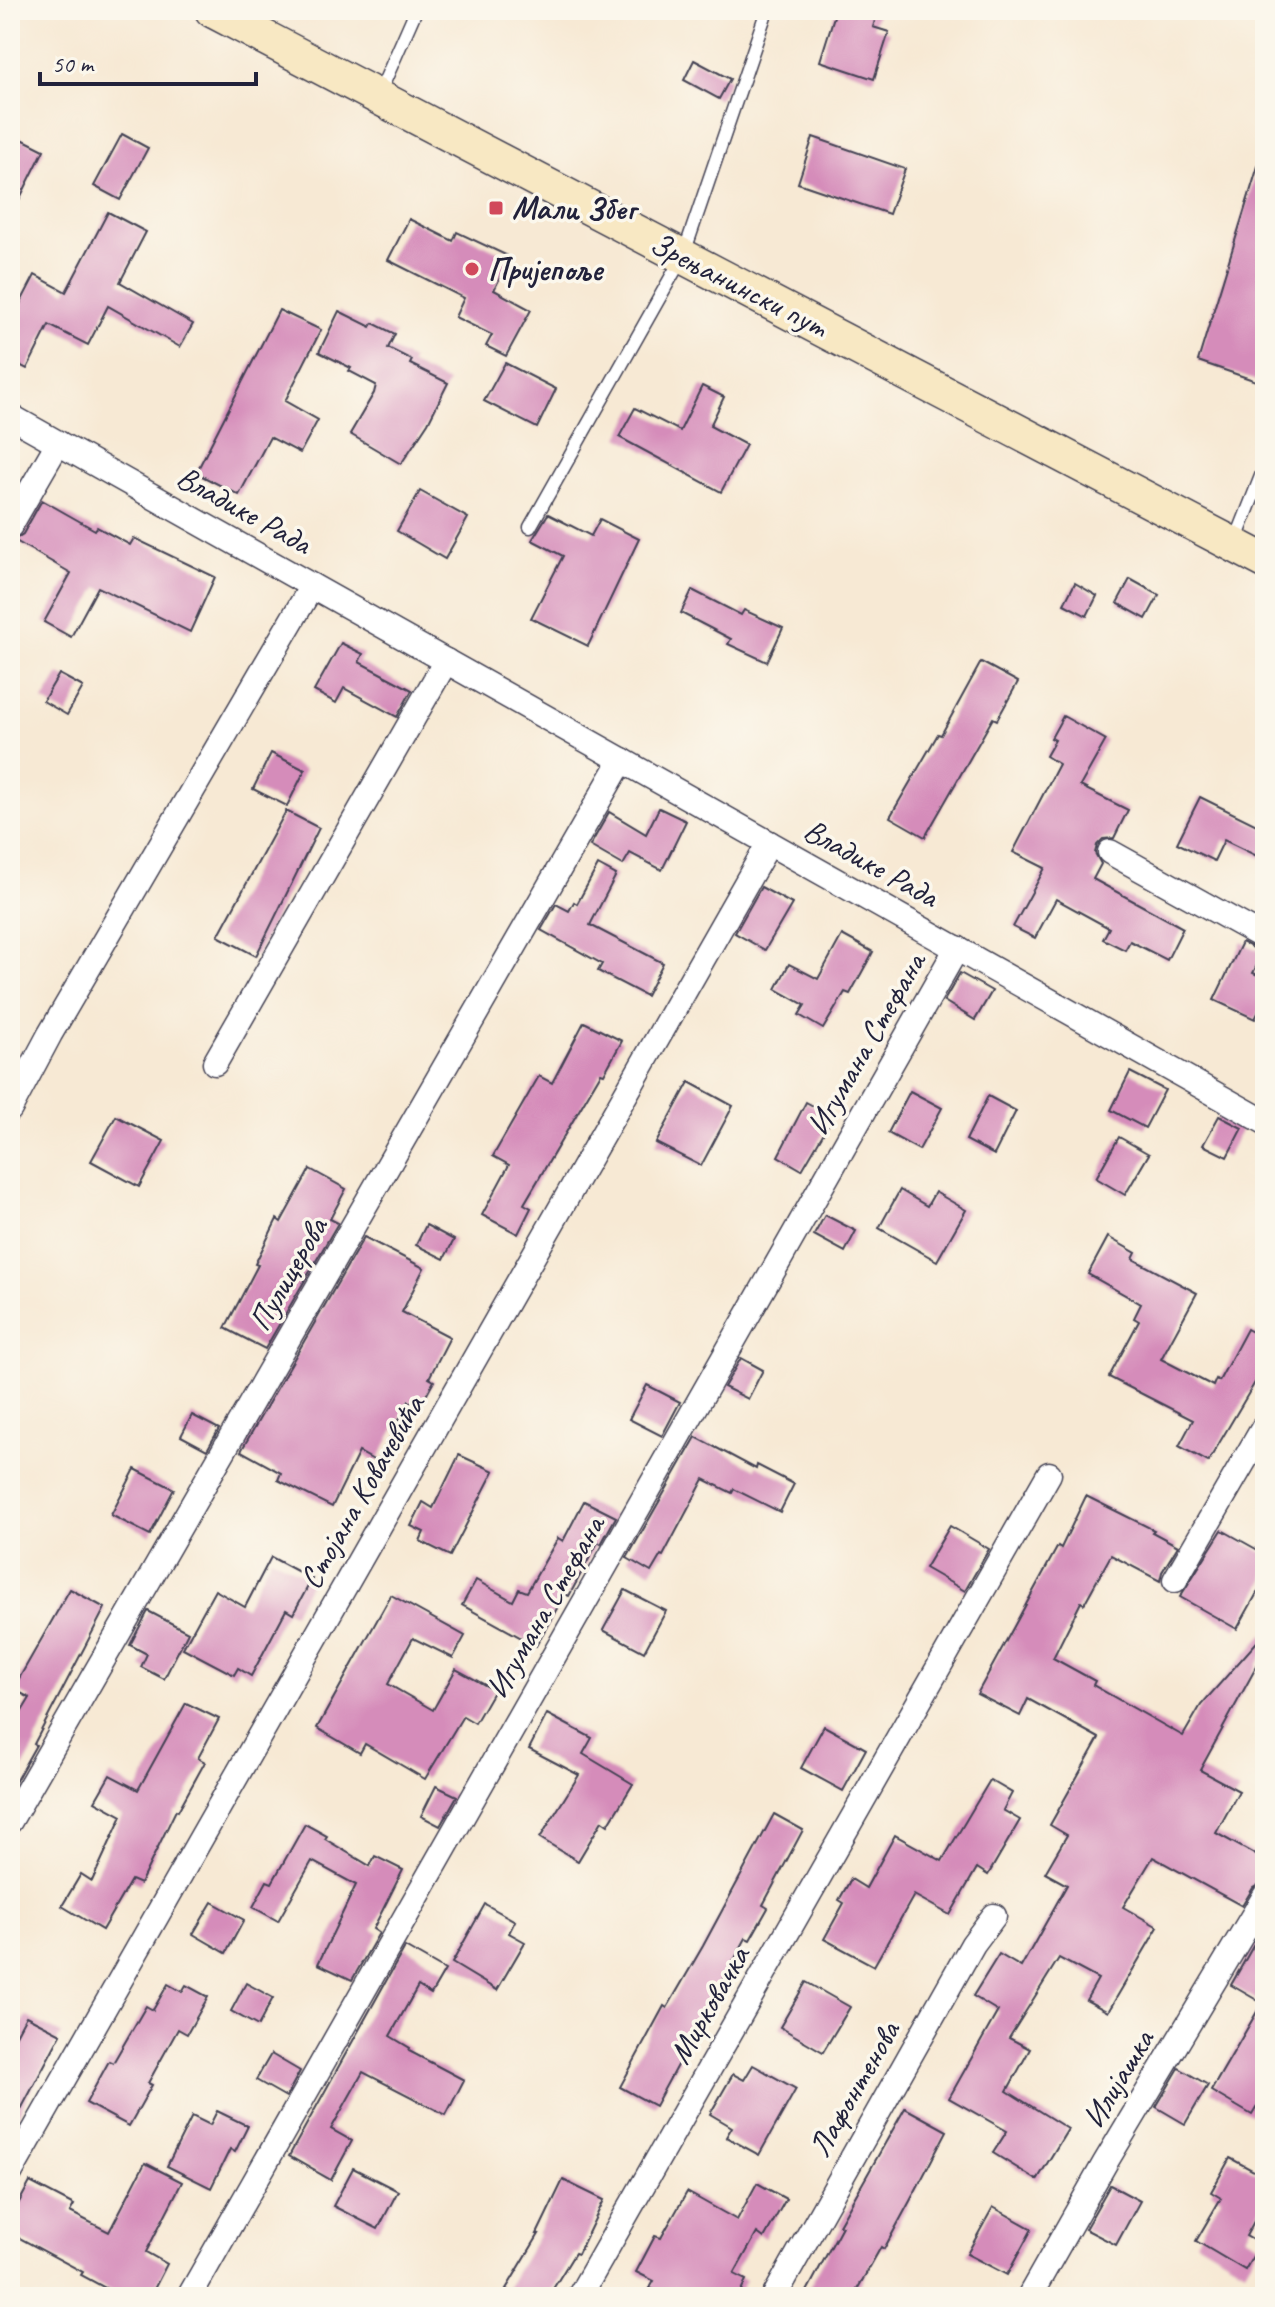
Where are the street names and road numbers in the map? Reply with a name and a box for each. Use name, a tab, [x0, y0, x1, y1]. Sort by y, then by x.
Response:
street label: Зрењанински пут	[643, 223, 836, 348]
street label: Владике Рада	[170, 456, 320, 565]
street label: Владике Рада	[797, 809, 947, 918]
street label: Игумана Стефана	[797, 943, 936, 1143]
street label: Пулицерова	[239, 1208, 338, 1338]
street label: Стојана Ковачевића	[290, 1386, 435, 1596]
street label: Игумана Стефана	[476, 1506, 615, 1706]
street label: Мирковачка	[659, 1937, 760, 2071]
street label: Лафонтенова	[799, 2012, 910, 2164]
street label: Илијашка	[1073, 2021, 1164, 2136]

